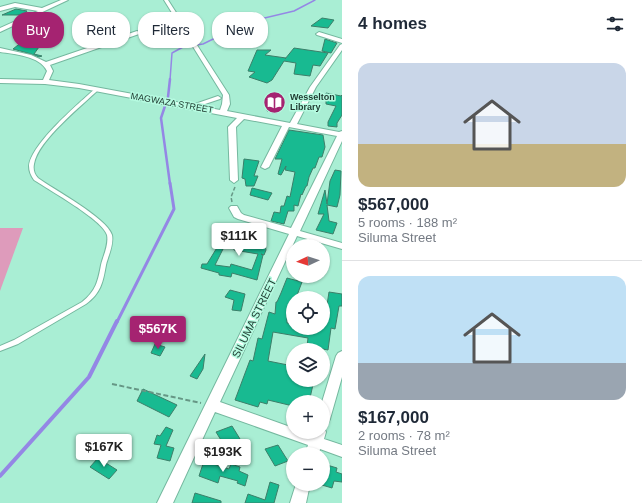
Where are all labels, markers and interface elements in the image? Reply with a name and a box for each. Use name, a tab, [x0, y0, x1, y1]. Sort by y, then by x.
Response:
chip: Buy	[12, 12, 64, 48]
chip: Rent	[72, 12, 130, 48]
chip: Filters	[138, 12, 204, 48]
chip: New	[212, 12, 268, 48]
icon: filters	[604, 13, 626, 35]
text: 4 homes	[358, 14, 427, 33]
library icon: Wesselton Library	[262, 89, 288, 115]
icon: home	[456, 89, 528, 161]
street label: MAGWAZA STREET	[130, 91, 215, 115]
place label: Wesselton Library	[290, 92, 335, 112]
text: $567,000	[358, 195, 429, 214]
text: 5 rooms · 188 m²	[358, 215, 457, 230]
pin: $111K	[211, 223, 267, 257]
text: $111K	[221, 228, 257, 243]
text: Siluma Street	[358, 230, 436, 245]
north arrow	[286, 239, 330, 283]
map controls	[286, 239, 330, 491]
street label: SILUMA STREET	[230, 276, 279, 360]
button: locate	[286, 291, 330, 335]
icon: home	[456, 302, 528, 374]
pin: $567K	[130, 316, 186, 350]
text: $567K	[139, 321, 177, 336]
button: layers	[286, 343, 330, 387]
button: +	[286, 395, 330, 439]
text: $167,000	[358, 408, 429, 427]
text: 2 rooms · 78 m²	[358, 428, 450, 443]
pin: $167K	[76, 434, 132, 468]
text: $167K	[85, 439, 123, 454]
pin: $193K	[195, 439, 251, 473]
text: Siluma Street	[358, 443, 436, 458]
text: $193K	[204, 444, 242, 459]
button: −	[286, 447, 330, 491]

